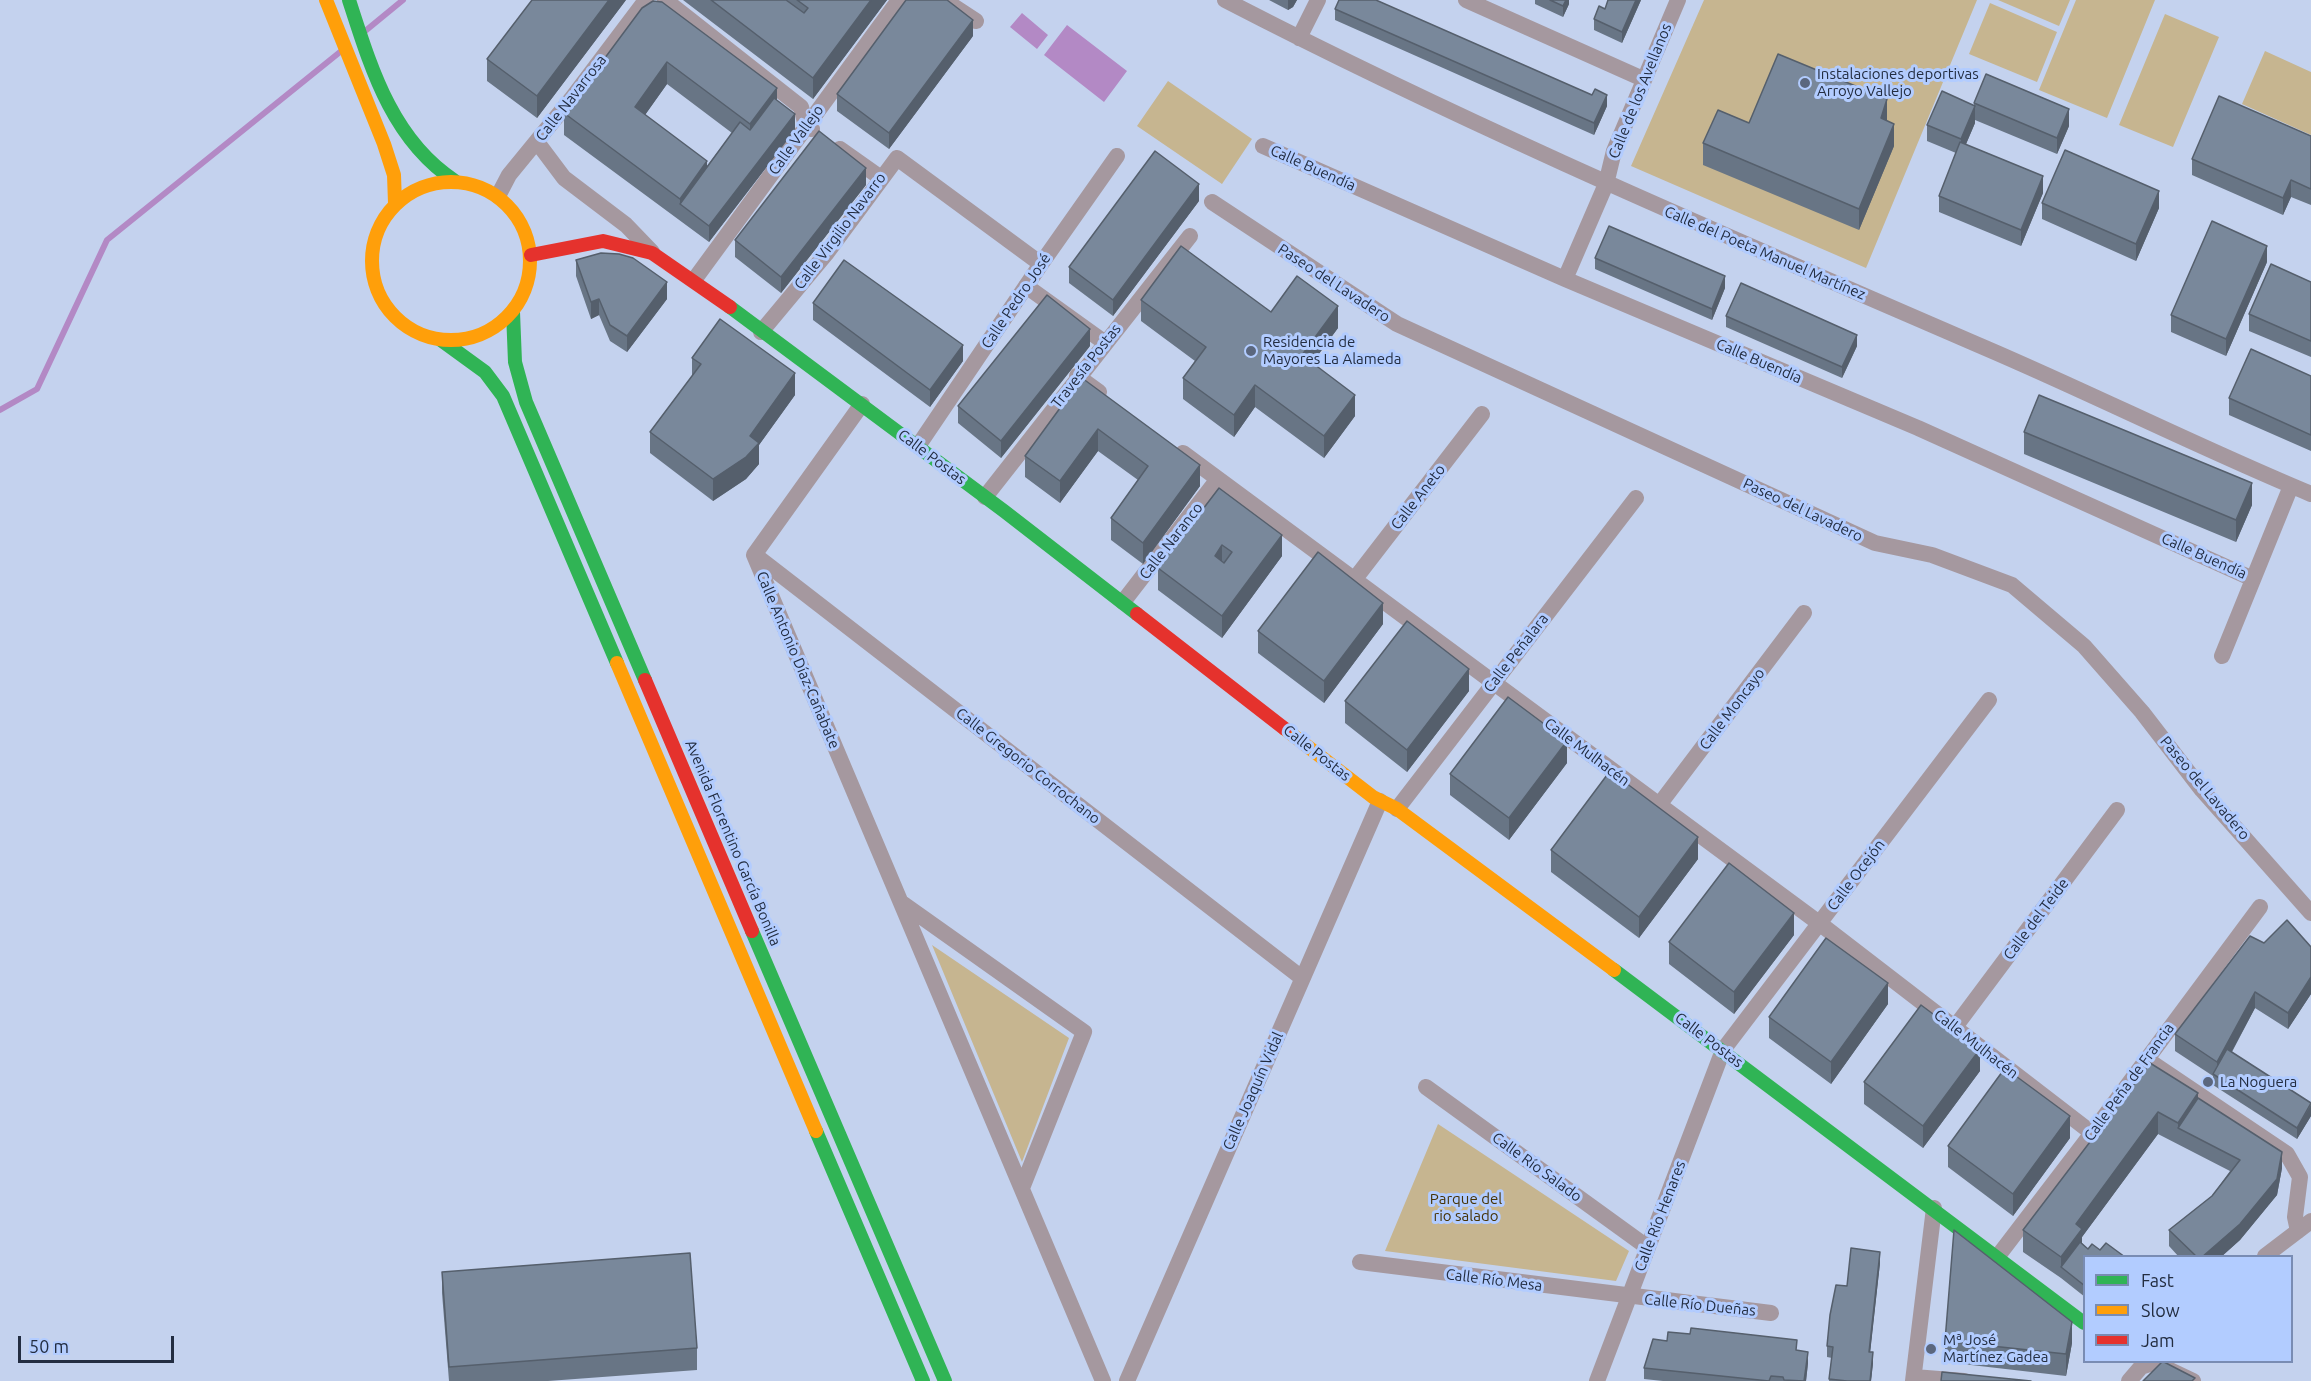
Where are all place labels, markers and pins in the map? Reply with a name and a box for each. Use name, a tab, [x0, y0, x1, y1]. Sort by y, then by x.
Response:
place label: Instalaciones deportivas Arroyo Vallejo	[1817, 65, 1979, 100]
marker: Instalaciones deportivas Arroyo Vallejo	[1798, 76, 1812, 90]
place label: Residencia de Mayores La Alameda	[1263, 333, 1402, 368]
marker: Residencia de Mayores La Alameda	[1244, 344, 1258, 358]
place label: La Noguera	[2220, 1073, 2297, 1091]
marker: La Noguera	[2201, 1075, 2215, 1089]
place label: Mª José Martínez Gadea	[1943, 1331, 2049, 1366]
marker: Mª José Martínez Gadea	[1924, 1342, 1938, 1356]

